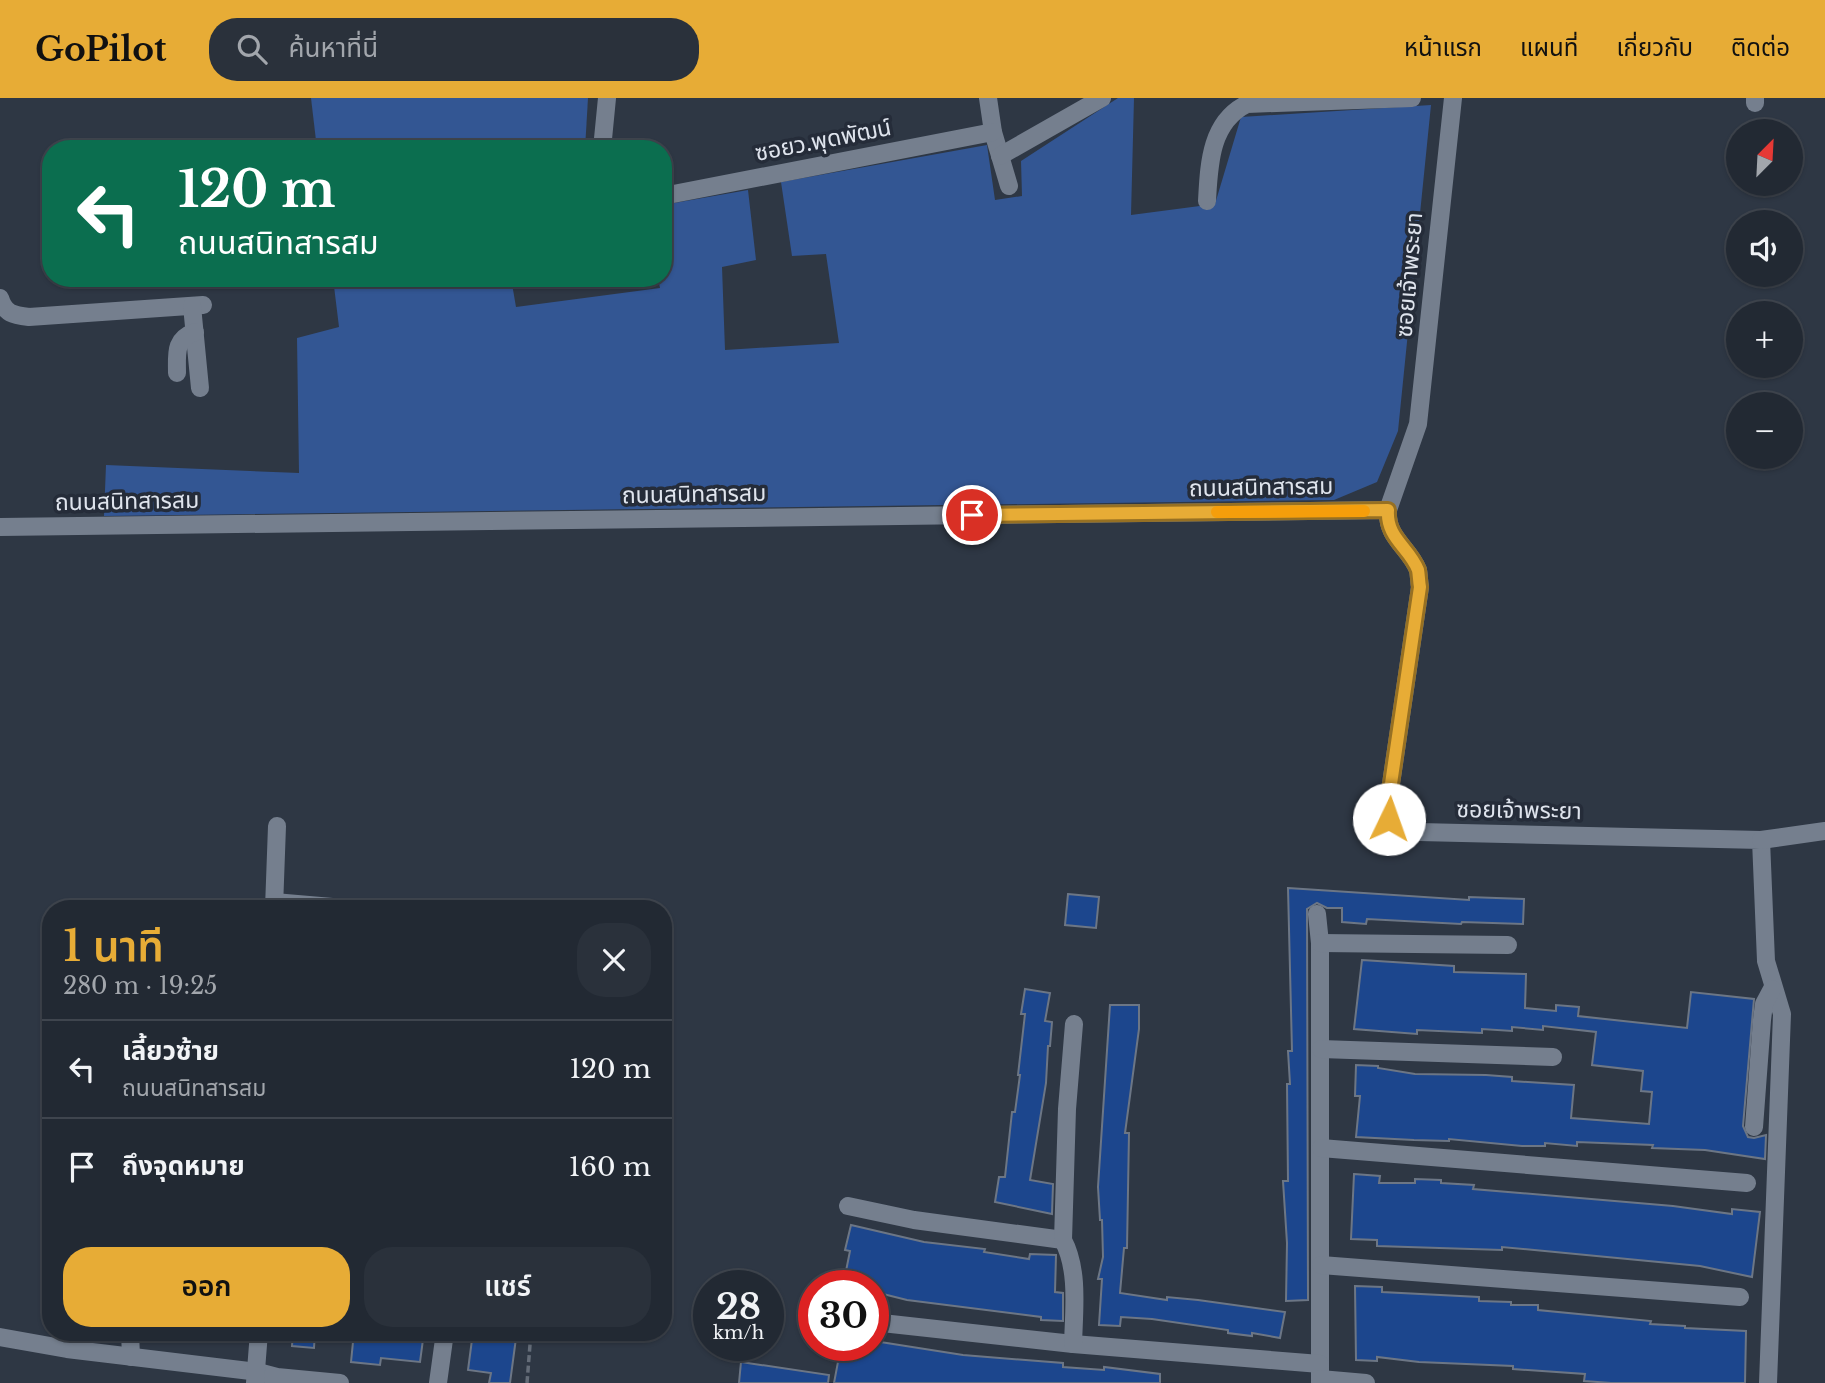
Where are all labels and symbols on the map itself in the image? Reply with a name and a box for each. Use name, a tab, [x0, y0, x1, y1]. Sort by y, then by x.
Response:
street label: ซอยว.พุดพัฒน์	[753, 113, 893, 167]
north arrow	[1726, 119, 1802, 196]
street label: ซอยเจ้าพระยา	[1390, 211, 1428, 339]
street label: ถนนสนิทสารสม	[1189, 472, 1333, 502]
street label: ถนนสนิทสารสม	[622, 479, 766, 509]
pin	[942, 485, 1002, 545]
street label: ถนนสนิทสารสม	[55, 486, 199, 516]
position arrow	[1352, 782, 1426, 856]
street label: ซอยเจ้าพระยา	[1456, 795, 1582, 825]
speed limit sign: 30	[798, 1270, 889, 1361]

